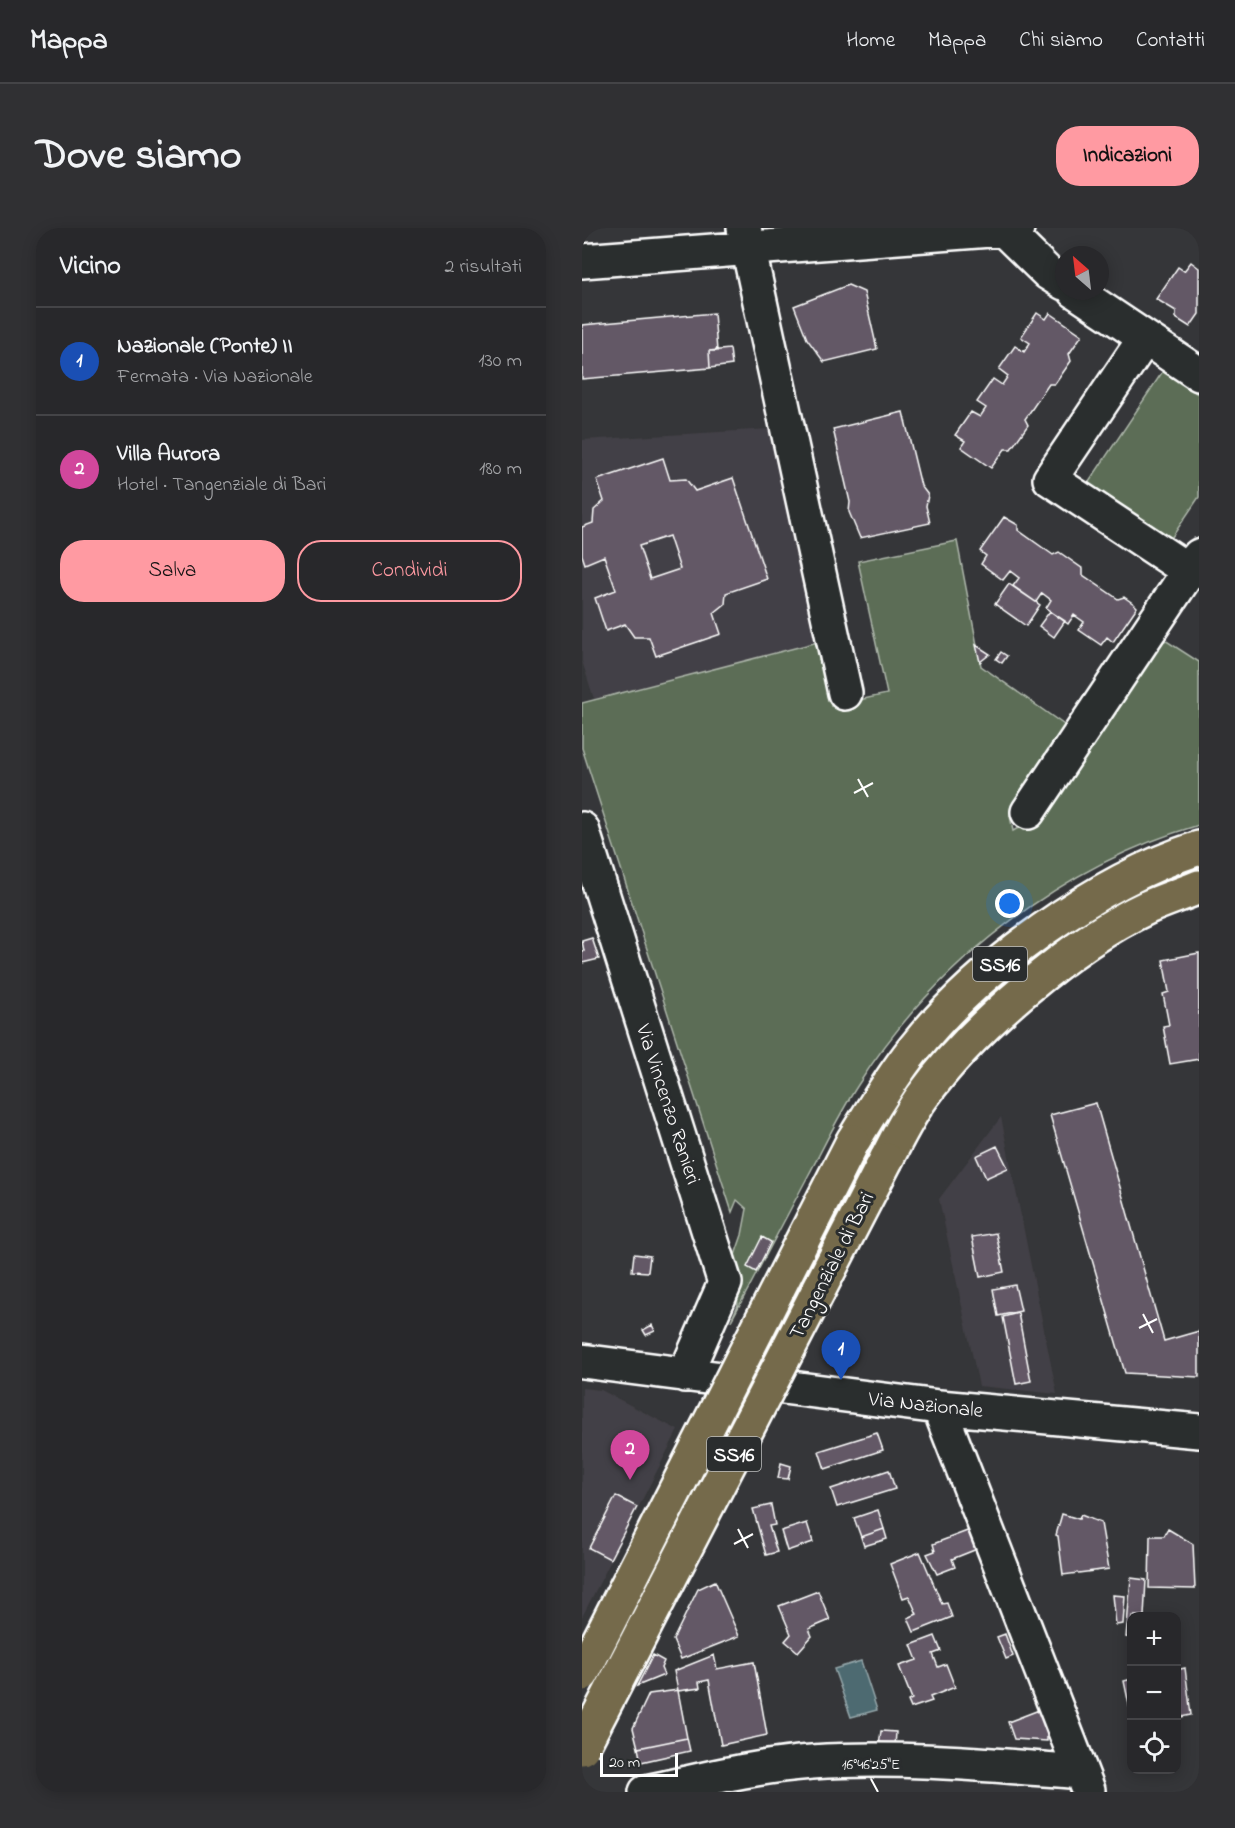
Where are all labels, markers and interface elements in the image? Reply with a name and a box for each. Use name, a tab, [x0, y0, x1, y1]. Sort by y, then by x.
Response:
text: Mappa	[30, 21, 108, 62]
text: Home	[846, 26, 895, 56]
text: Mappa	[928, 26, 986, 56]
text: Chi siamo	[1019, 26, 1103, 56]
text: Contatti	[1136, 26, 1205, 56]
text: Dove siamo	[36, 126, 242, 187]
button: Indicazioni	[1056, 126, 1199, 186]
north arrow	[1055, 246, 1109, 300]
text: Vicino	[60, 248, 121, 286]
text: 2 risultati	[445, 253, 522, 282]
text: Nazionale (Ponte) II	[117, 331, 293, 363]
text: 1	[76, 347, 83, 376]
text: 130 m	[478, 347, 522, 376]
text: Fermata · Via Nazionale	[117, 363, 313, 392]
text: Villa Aurora	[117, 439, 220, 471]
text: 2	[75, 455, 84, 484]
text: 180 m	[479, 455, 522, 484]
text: Hotel · Tangenziale di Bari	[117, 471, 326, 500]
button: Salva	[60, 540, 285, 602]
button: Condividi	[297, 540, 522, 602]
your location	[995, 889, 1024, 918]
road number: SS16	[973, 947, 1027, 981]
street label: Via Vincenzo Ranieri	[627, 1020, 707, 1189]
street label: Tangenziale di Bari	[783, 1187, 885, 1346]
pin: 1	[822, 1330, 860, 1380]
street label: Via Nazionale	[866, 1385, 985, 1427]
pin: 2	[610, 1430, 650, 1480]
road number: SS16	[707, 1437, 761, 1471]
map controls	[1127, 1612, 1181, 1774]
button: +	[1127, 1612, 1181, 1666]
button: −	[1127, 1666, 1181, 1720]
button: locate	[1127, 1720, 1181, 1774]
scale bar	[600, 1750, 678, 1778]
text: 20 m	[609, 1751, 640, 1775]
text: 16°46'25"E	[842, 1754, 900, 1776]

